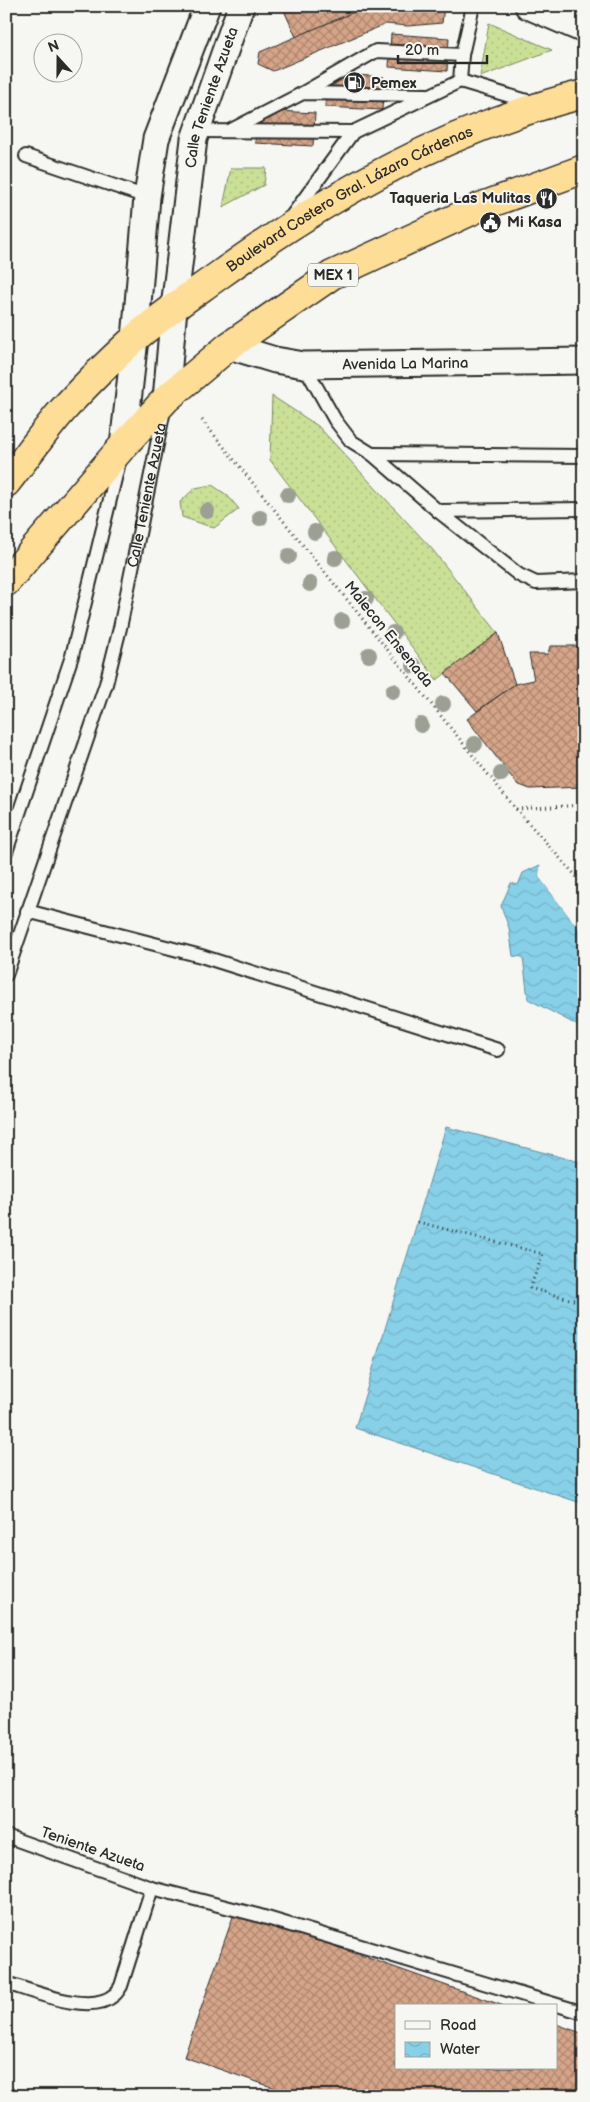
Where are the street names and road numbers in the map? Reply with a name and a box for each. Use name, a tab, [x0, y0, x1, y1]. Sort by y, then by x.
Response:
street label: Calle Teniente Azueta	[182, 25, 243, 169]
street label: Boulevard Costero Gral. Lázaro Cárdenas	[223, 122, 476, 277]
road number: MEX 1	[308, 264, 358, 286]
street label: Avenida La Marina	[342, 354, 469, 374]
street label: Calle Teniente Azueta	[123, 421, 171, 569]
street label: Malecon Ensenada	[340, 577, 437, 691]
street label: Teniente Azueta	[38, 1823, 147, 1876]

